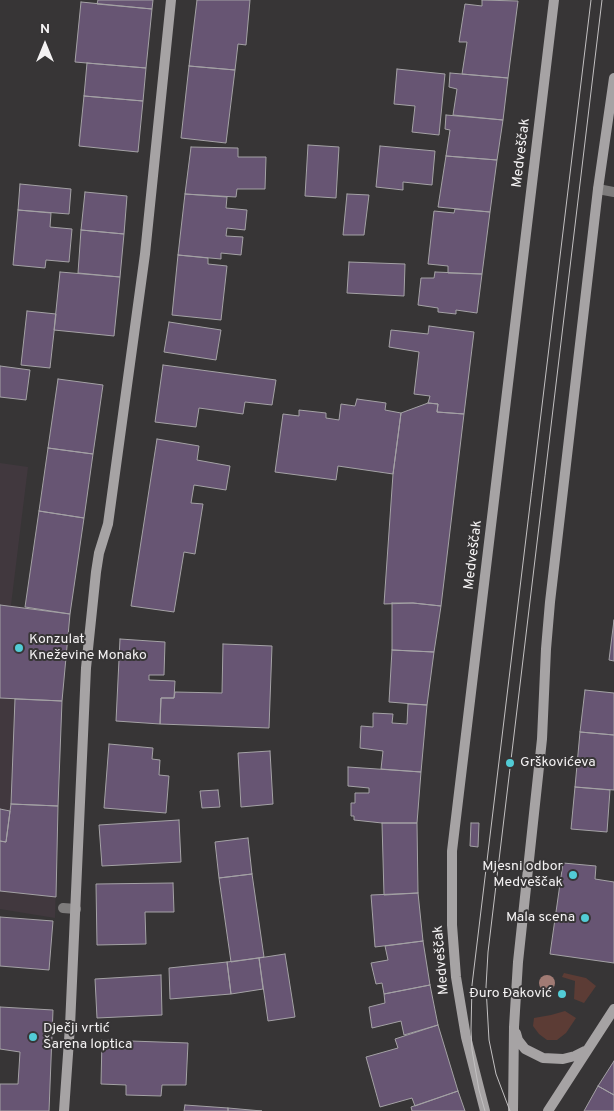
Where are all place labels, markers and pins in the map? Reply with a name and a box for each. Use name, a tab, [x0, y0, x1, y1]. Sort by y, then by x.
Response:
place label: Konzulat Kneževine Monako	[29, 632, 147, 664]
marker: Konzulat Kneževine Monako	[13, 642, 25, 654]
place label: Grškovićeva	[520, 755, 596, 771]
marker: Grškovićeva	[504, 757, 516, 769]
place label: Mjesni odbor Medveščak	[482, 859, 563, 892]
marker: Mjesni odbor Medveščak	[567, 869, 579, 881]
place label: Mala scena	[506, 910, 575, 926]
marker: Mala scena	[579, 912, 591, 924]
place label: Đuro Đaković	[469, 986, 552, 1002]
marker: Đuro Đaković	[556, 988, 568, 1000]
place label: Dječji vrtić Šarena loptica	[43, 1021, 132, 1054]
marker: Dječji vrtić Šarena loptica	[27, 1031, 39, 1043]

